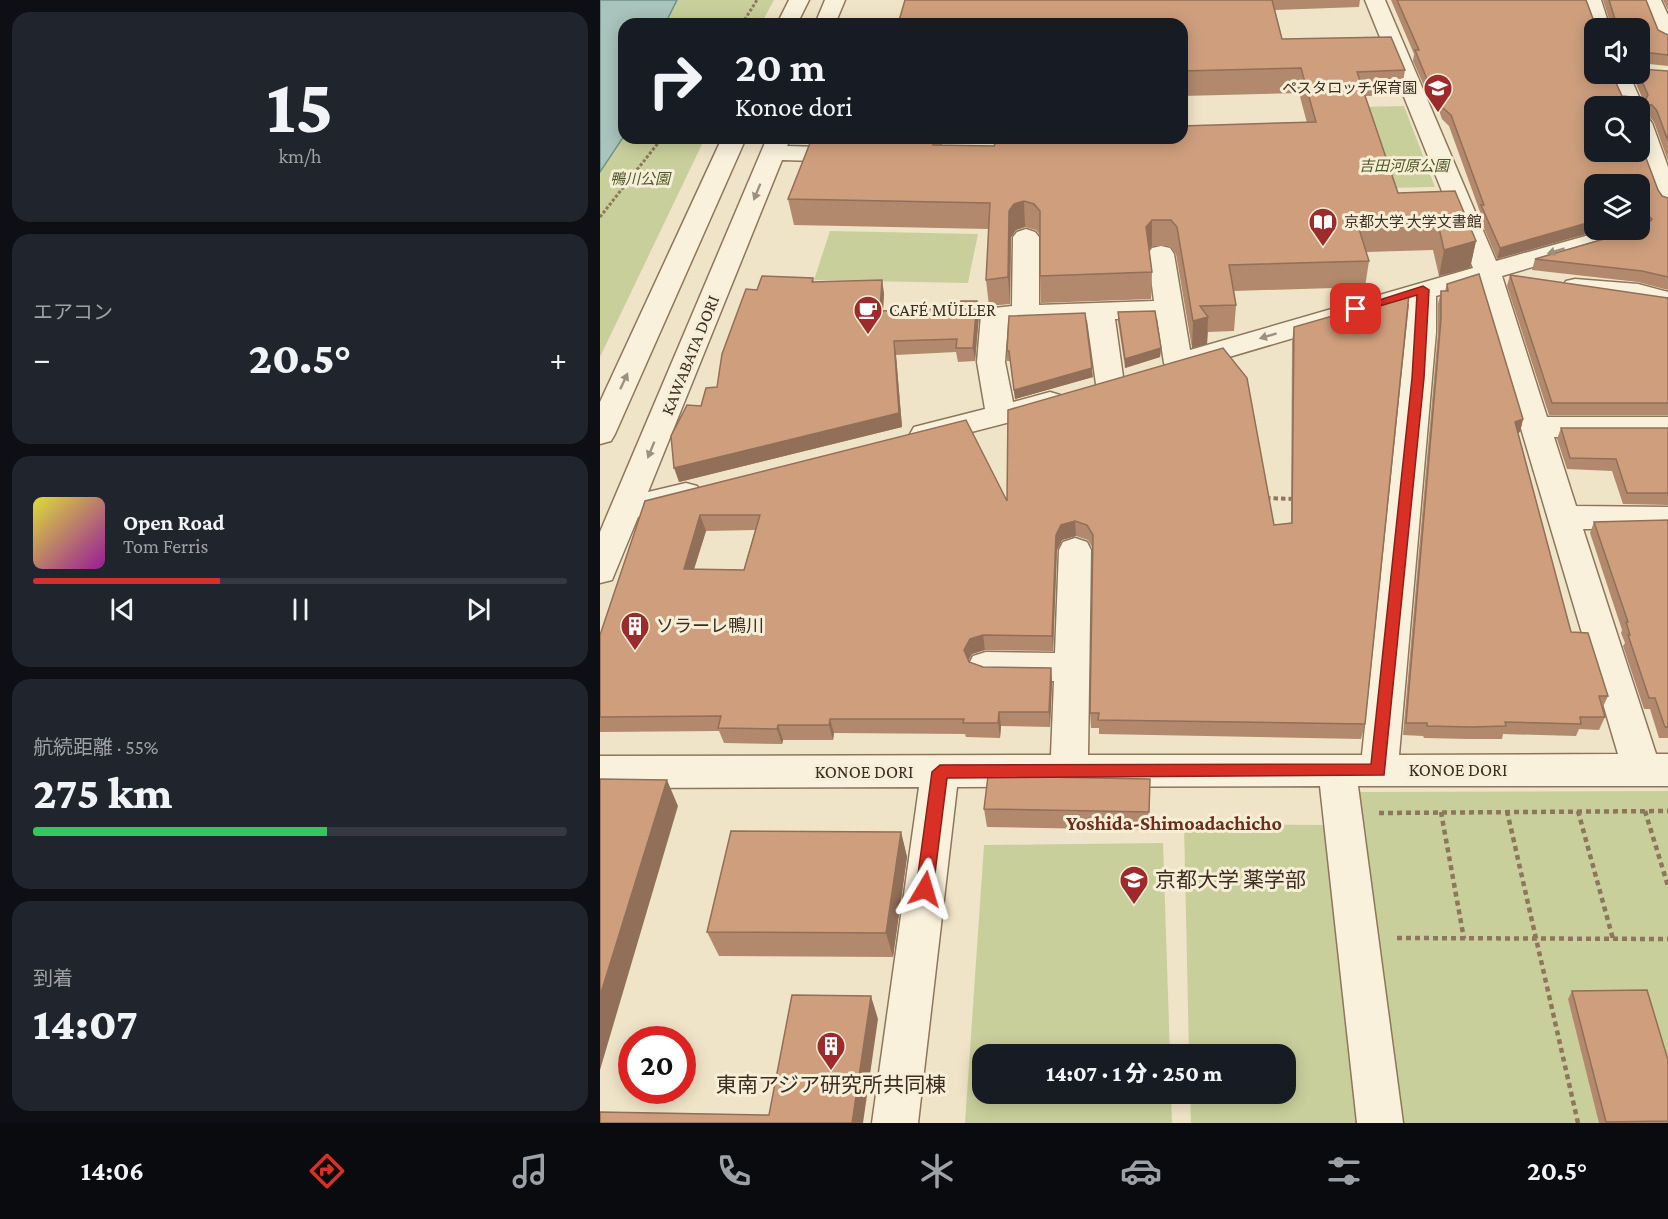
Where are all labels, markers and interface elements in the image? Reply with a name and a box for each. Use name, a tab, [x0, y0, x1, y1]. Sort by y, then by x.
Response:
map controls	[1584, 18, 1650, 240]
button: sound	[1584, 18, 1650, 84]
icon: right	[636, 42, 714, 120]
text: 20 m	[735, 43, 826, 90]
text: 15	[266, 62, 334, 149]
school or university icon: ペスタロッチ保育園	[1422, 72, 1454, 114]
place label: ペスタロッチ保育園	[1282, 80, 1417, 96]
text: Konoe dori	[735, 92, 853, 122]
button: search	[1584, 96, 1650, 162]
text: km/h	[278, 145, 322, 167]
park label: 吉田河原公園	[1359, 158, 1451, 174]
park label: 鴨川公園	[610, 171, 672, 187]
button: layers	[1584, 174, 1650, 240]
one-way arrow	[752, 183, 761, 201]
library icon: 京都大学 大学文書館	[1307, 206, 1339, 248]
place label: 京都大学 大学文書館	[1344, 214, 1482, 230]
one-way arrow	[1547, 247, 1565, 256]
pin	[1330, 283, 1381, 334]
street label: KAWABATA DORI	[657, 292, 723, 418]
icon: arrive	[1339, 292, 1372, 325]
cafe icon: CAFÉ MÜLLER	[852, 294, 884, 336]
place label: CAFÉ MÜLLER	[889, 300, 997, 320]
text: エアコン	[33, 301, 113, 323]
one-way arrow	[1259, 332, 1277, 341]
text: 20.5°	[248, 333, 352, 383]
text: −	[33, 340, 50, 377]
text: +	[550, 340, 567, 377]
one-way arrow	[620, 373, 629, 390]
one-way arrow	[646, 441, 655, 459]
text: Open Road	[123, 510, 225, 535]
text: Tom Ferris	[123, 535, 208, 557]
icon: previous	[106, 593, 139, 626]
icon: pause	[284, 593, 317, 626]
icon: next	[462, 593, 495, 626]
building icon: ソラーレ鴨川	[619, 610, 651, 652]
place label: ソラーレ鴨川	[656, 616, 764, 636]
text: 航続距離 · 55%	[33, 736, 159, 758]
street label: KONOE DORI	[1409, 760, 1507, 780]
street label: KONOE DORI	[815, 762, 913, 782]
text: 275 km	[33, 768, 172, 818]
district label: Yoshida-Shimoadachicho	[1066, 812, 1282, 834]
position arrow	[893, 857, 957, 921]
school or university icon: 京都大学 薬学部	[1118, 864, 1150, 906]
place label: 京都大学 薬学部	[1155, 868, 1306, 892]
text: 到着	[33, 967, 73, 989]
text: 14:07	[33, 999, 138, 1049]
speed limit sign: 20	[618, 1026, 696, 1104]
building icon: 東南アジア研究所共同棟	[815, 1030, 847, 1072]
text: 14:07 · 1 分 · 250 m	[1046, 1061, 1222, 1086]
place label: 東南アジア研究所共同棟	[716, 1073, 946, 1097]
icon: directions	[306, 1150, 348, 1192]
icon: music	[509, 1150, 551, 1192]
icon: phone	[713, 1150, 755, 1192]
icon: climate	[916, 1150, 958, 1192]
icon: car	[1120, 1150, 1162, 1192]
icon: filters	[1323, 1150, 1365, 1192]
text: 14:06	[81, 1156, 144, 1186]
text: 20.5°	[1527, 1156, 1587, 1186]

